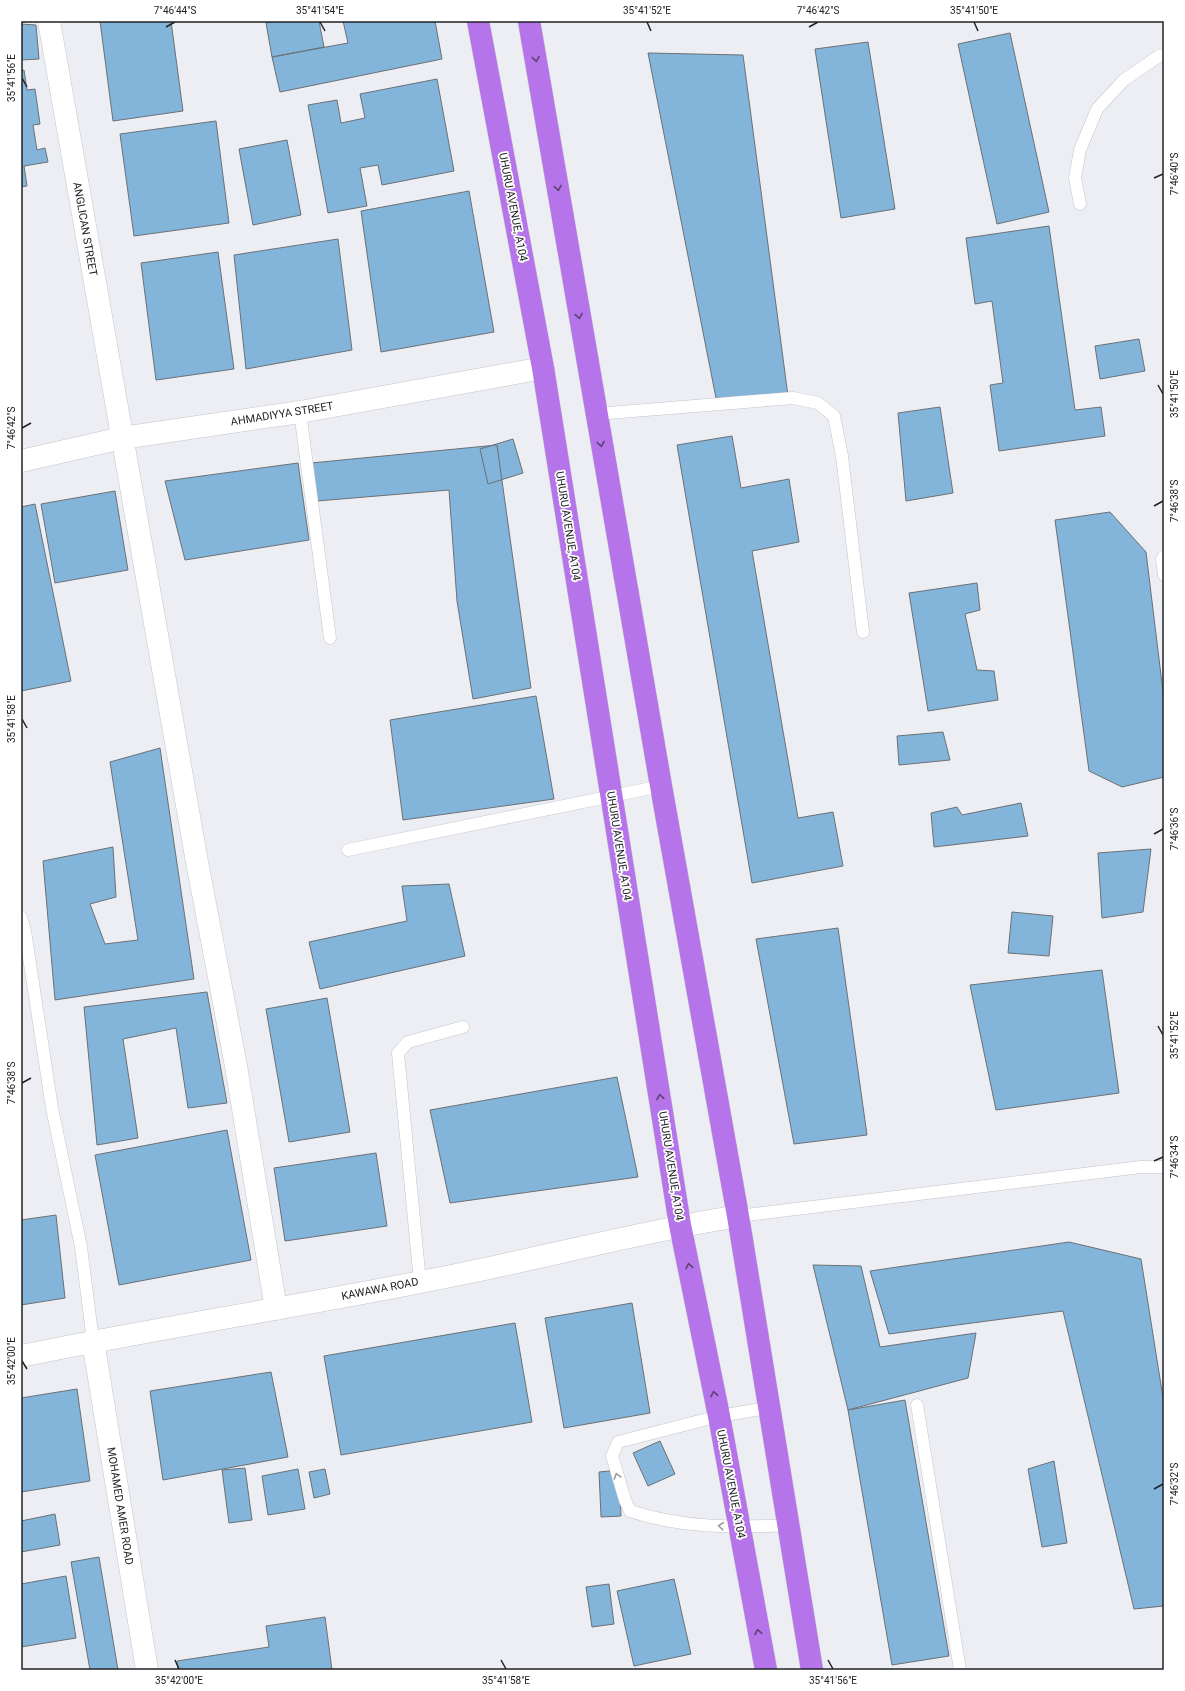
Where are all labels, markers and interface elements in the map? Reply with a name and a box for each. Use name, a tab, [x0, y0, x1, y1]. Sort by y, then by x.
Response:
text: 7°46'44"S	[154, 5, 196, 16]
text: 35°41'54"E	[296, 5, 344, 16]
text: 35°41'52"E	[623, 5, 671, 16]
text: 7°46'42"S	[797, 5, 839, 16]
text: 35°41'50"E	[950, 5, 998, 16]
text: 35°41'56"E	[6, 54, 17, 102]
one-way arrow	[531, 56, 540, 63]
street label: UHURU AVENUE, A104	[496, 151, 530, 263]
text: 7°46'40"S	[1169, 153, 1180, 195]
street label: ANGLICAN STREET	[70, 181, 100, 278]
one-way arrow	[553, 185, 561, 191]
one-way arrow	[574, 313, 583, 319]
text: 35°41'50"E	[1169, 370, 1180, 418]
street label: AHMADIYYA STREET	[230, 399, 335, 429]
text: 7°46'42"S	[6, 407, 17, 449]
one-way arrow	[596, 441, 605, 447]
street label: UHURU AVENUE, A104	[553, 470, 583, 582]
text: 7°46'38"S	[1169, 480, 1180, 522]
text: 35°41'58"E	[6, 695, 17, 743]
street label: UHURU AVENUE, A104	[604, 790, 634, 902]
text: 7°46'36"S	[1169, 808, 1180, 850]
text: 35°41'52"E	[1169, 1011, 1180, 1059]
text: 7°46'38"S	[6, 1062, 17, 1104]
one-way arrow	[656, 1094, 664, 1100]
street label: UHURU AVENUE, A104	[656, 1110, 686, 1222]
text: 7°46'34"S	[1169, 1136, 1180, 1178]
one-way arrow	[685, 1263, 693, 1269]
street label: KAWAWA ROAD	[340, 1275, 420, 1303]
text: 35°42'00"E	[6, 1337, 17, 1385]
one-way arrow	[711, 1391, 719, 1397]
street label: UHURU AVENUE, A104	[714, 1428, 748, 1540]
street label: MOHAMED AMER ROAD	[104, 1446, 136, 1566]
text: 7°46'32"S	[1169, 1463, 1180, 1505]
one-way arrow	[613, 1473, 622, 1480]
one-way arrow	[718, 1521, 724, 1530]
one-way arrow	[755, 1629, 763, 1635]
text: 35°42'00"E	[155, 1675, 203, 1686]
text: 35°41'58"E	[482, 1675, 530, 1686]
text: 35°41'56"E	[809, 1675, 857, 1686]

